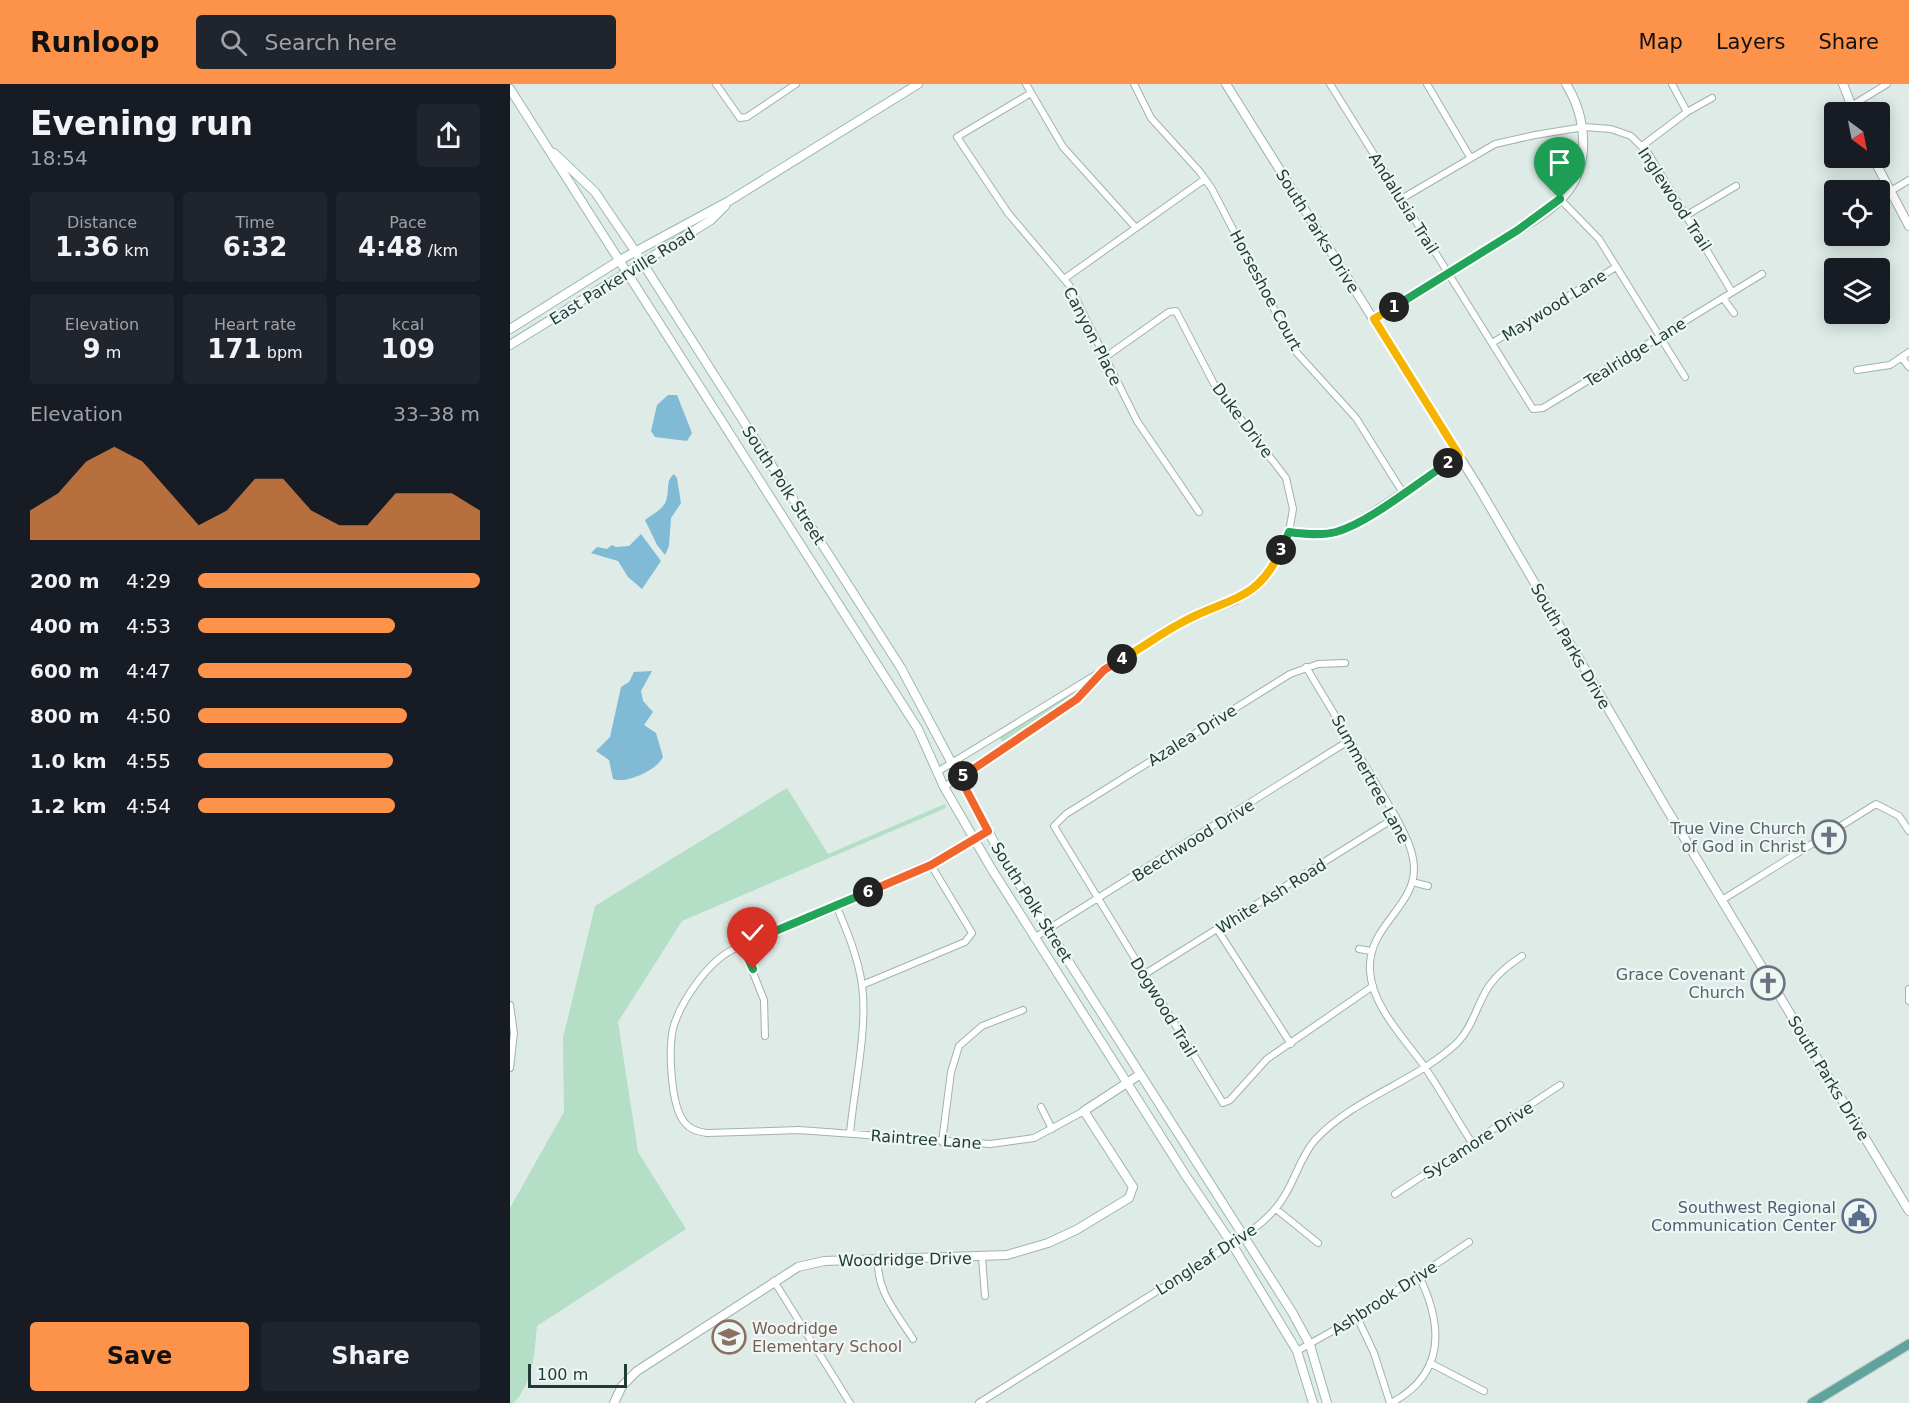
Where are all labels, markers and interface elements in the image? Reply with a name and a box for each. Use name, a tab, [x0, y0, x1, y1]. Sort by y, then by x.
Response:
search box	[196, 15, 616, 69]
text: Runloop	[30, 26, 160, 59]
icon: search	[217, 26, 250, 59]
text: Search here	[265, 30, 397, 55]
text: Map	[1639, 30, 1683, 54]
text: Layers	[1716, 30, 1785, 54]
text: Share	[1818, 30, 1879, 54]
north arrow	[1824, 102, 1890, 168]
map controls	[1824, 102, 1890, 324]
text: Evening run	[30, 104, 253, 143]
button: share	[417, 104, 480, 167]
pin	[1534, 137, 1585, 199]
street label: Inglewood Trail	[1634, 144, 1715, 255]
text: 18:54	[30, 146, 88, 170]
icon: arrive	[1543, 146, 1576, 179]
street label: Andalusia Trail	[1365, 149, 1442, 257]
street label: South Parks Drive	[1272, 166, 1363, 297]
button: locate	[1824, 180, 1890, 246]
text: Distance	[67, 213, 137, 232]
text: Time	[235, 213, 275, 232]
text: Pace	[389, 213, 427, 232]
street label: East Parkerville Road	[546, 224, 699, 329]
street label: Horseshoe Court	[1226, 227, 1305, 354]
text: 1.36	[55, 232, 119, 262]
text: 6:32	[223, 232, 287, 262]
text: 4:48	[358, 232, 423, 262]
text: km	[119, 241, 149, 260]
text: /km	[423, 241, 458, 260]
button: layers	[1824, 258, 1890, 324]
street label: Maywood Lane	[1498, 266, 1610, 345]
street label: Canyon Place	[1060, 284, 1126, 389]
pin: 1	[1379, 292, 1409, 322]
text: 1	[1388, 297, 1400, 316]
street label: Tealridge Lane	[1580, 314, 1690, 392]
text: Elevation	[65, 315, 139, 334]
text: Heart rate	[214, 315, 296, 334]
text: kcal	[392, 315, 424, 334]
text: 9	[83, 334, 101, 364]
text: 171	[207, 334, 262, 364]
text: 109	[381, 334, 435, 364]
text: m	[101, 343, 121, 362]
text: bpm	[262, 343, 303, 362]
street label: Duke Drive	[1208, 379, 1277, 461]
text: Elevation	[30, 402, 123, 426]
text: 33–38 m	[393, 402, 480, 426]
street label: South Polk Street	[738, 422, 829, 548]
pin: 2	[1433, 448, 1463, 478]
text: 2	[1442, 453, 1454, 472]
pin: 3	[1266, 535, 1296, 565]
text: 3	[1275, 540, 1287, 559]
text: 200 m	[30, 569, 100, 593]
text: 4:29	[126, 569, 171, 593]
street label: South Parks Drive	[1527, 580, 1614, 713]
text: 400 m	[30, 614, 100, 638]
text: 4:53	[126, 614, 171, 638]
pin: 4	[1107, 644, 1137, 674]
text: 4	[1116, 649, 1128, 668]
text: 600 m	[30, 659, 100, 683]
text: 4:47	[126, 659, 171, 683]
street label: Azalea Drive	[1144, 701, 1240, 770]
text: 800 m	[30, 704, 100, 728]
text: 4:50	[126, 704, 171, 728]
street label: Summertree Lane	[1327, 712, 1414, 847]
text: 1.0 km	[30, 749, 107, 773]
text: 4:55	[126, 749, 171, 773]
pin: 5	[948, 761, 978, 791]
text: 5	[957, 766, 969, 785]
text: 1.2 km	[30, 794, 107, 818]
text: 4:54	[126, 794, 171, 818]
street label: Beechwood Drive	[1129, 795, 1258, 886]
place label: True Vine Church of God in Christ	[1669, 819, 1806, 856]
church icon: True Vine Church of God in Christ	[1811, 819, 1847, 855]
street label: South Polk Street	[987, 839, 1076, 966]
street label: White Ash Road	[1213, 855, 1330, 938]
pin: 6	[853, 877, 883, 907]
text: 6	[862, 882, 874, 901]
pin	[727, 907, 778, 969]
icon: check	[736, 916, 769, 949]
street label: Dogwood Trail	[1126, 954, 1201, 1061]
place label: Grace Covenant Church	[1616, 965, 1745, 1002]
church icon: Grace Covenant Church	[1750, 965, 1786, 1001]
street label: South Parks Drive	[1784, 1012, 1873, 1144]
street label: Sycamore Drive	[1420, 1098, 1537, 1183]
street label: Raintree Lane	[870, 1126, 982, 1153]
place label: Southwest Regional Communication Center	[1651, 1198, 1836, 1235]
public building icon: Southwest Regional Communication Center	[1841, 1198, 1877, 1234]
street label: Longleaf Drive	[1152, 1220, 1260, 1299]
street label: Woodridge Drive	[838, 1249, 972, 1270]
street label: Ashbrook Drive	[1328, 1257, 1441, 1340]
school or university icon: Woodridge Elementary School	[711, 1319, 747, 1355]
place label: Woodridge Elementary School	[752, 1319, 902, 1356]
button: Save	[30, 1322, 249, 1391]
button: Share	[261, 1322, 480, 1391]
scale bar	[528, 1361, 627, 1388]
text: 100 m	[537, 1365, 588, 1384]

